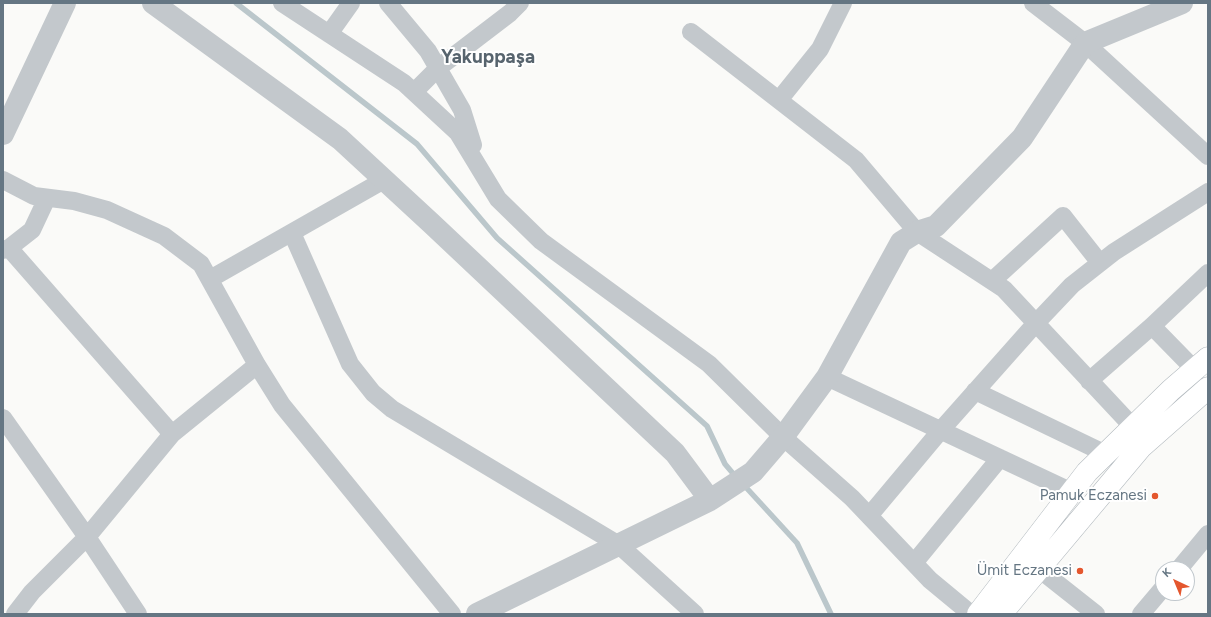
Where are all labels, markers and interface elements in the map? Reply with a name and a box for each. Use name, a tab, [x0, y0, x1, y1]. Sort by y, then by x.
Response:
district label: Yakuppaşa	[441, 46, 535, 68]
place label: Pamuk Eczanesi	[1040, 487, 1147, 505]
marker: Pamuk Eczanesi	[1150, 491, 1160, 501]
north arrow	[1155, 561, 1195, 601]
place label: Ümit Eczanesi	[977, 562, 1072, 580]
marker: Ümit Eczanesi	[1075, 566, 1085, 576]
text: K	[1160, 566, 1174, 580]

